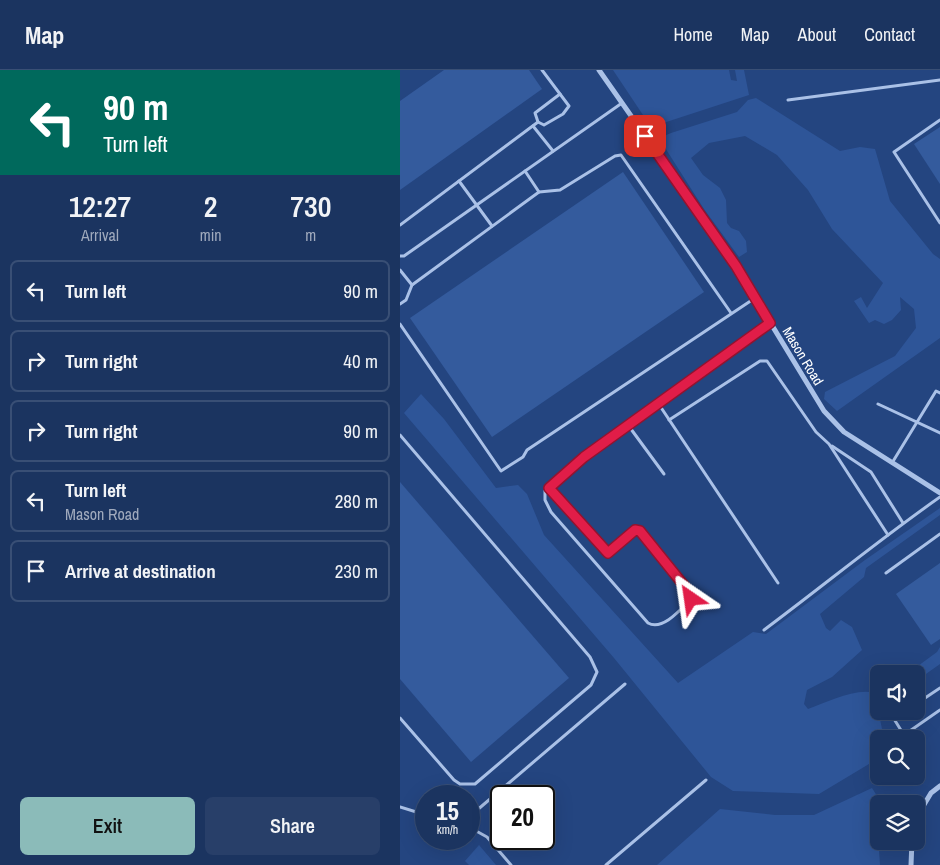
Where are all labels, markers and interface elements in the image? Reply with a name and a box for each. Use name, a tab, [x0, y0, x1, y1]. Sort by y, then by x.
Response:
text: Map	[25, 19, 64, 51]
text: Home	[673, 22, 713, 47]
text: Map	[741, 22, 770, 47]
text: About	[798, 22, 836, 47]
text: Contact	[864, 22, 915, 47]
text: 90 m	[103, 84, 168, 131]
icon: left	[20, 90, 85, 155]
pin	[624, 115, 666, 157]
icon: arrive	[631, 122, 659, 150]
text: Turn left	[103, 129, 168, 159]
text: 12:27	[69, 186, 131, 226]
text: 2	[204, 186, 218, 226]
text: 730	[290, 186, 331, 226]
text: Arrival	[81, 224, 119, 246]
text: min	[200, 224, 222, 246]
text: m	[305, 224, 316, 246]
icon: left	[22, 277, 50, 305]
text: Turn left	[65, 278, 126, 304]
text: 90 m	[343, 278, 378, 304]
street label: Mason Road	[779, 323, 827, 389]
icon: right	[22, 347, 50, 375]
text: Turn right	[65, 348, 137, 374]
text: 40 m	[343, 348, 378, 374]
icon: right	[22, 417, 50, 445]
text: Turn right	[65, 418, 137, 444]
text: 90 m	[343, 418, 378, 444]
text: Turn left	[65, 477, 126, 503]
icon: left	[22, 487, 50, 515]
text: 280 m	[335, 488, 378, 514]
text: Mason Road	[65, 503, 139, 525]
icon: arrive	[22, 557, 50, 585]
text: Arrive at destination	[65, 558, 216, 584]
text: 230 m	[335, 558, 378, 584]
position arrow	[664, 572, 716, 624]
map controls	[870, 665, 925, 850]
button: sound	[870, 665, 925, 720]
button: search	[870, 730, 925, 785]
speed limit sign: 20	[490, 785, 555, 850]
text: 15	[436, 794, 459, 828]
button: layers	[870, 795, 925, 850]
button: Exit	[20, 797, 195, 855]
button: Share	[205, 797, 380, 855]
text: km/h	[437, 822, 458, 838]

